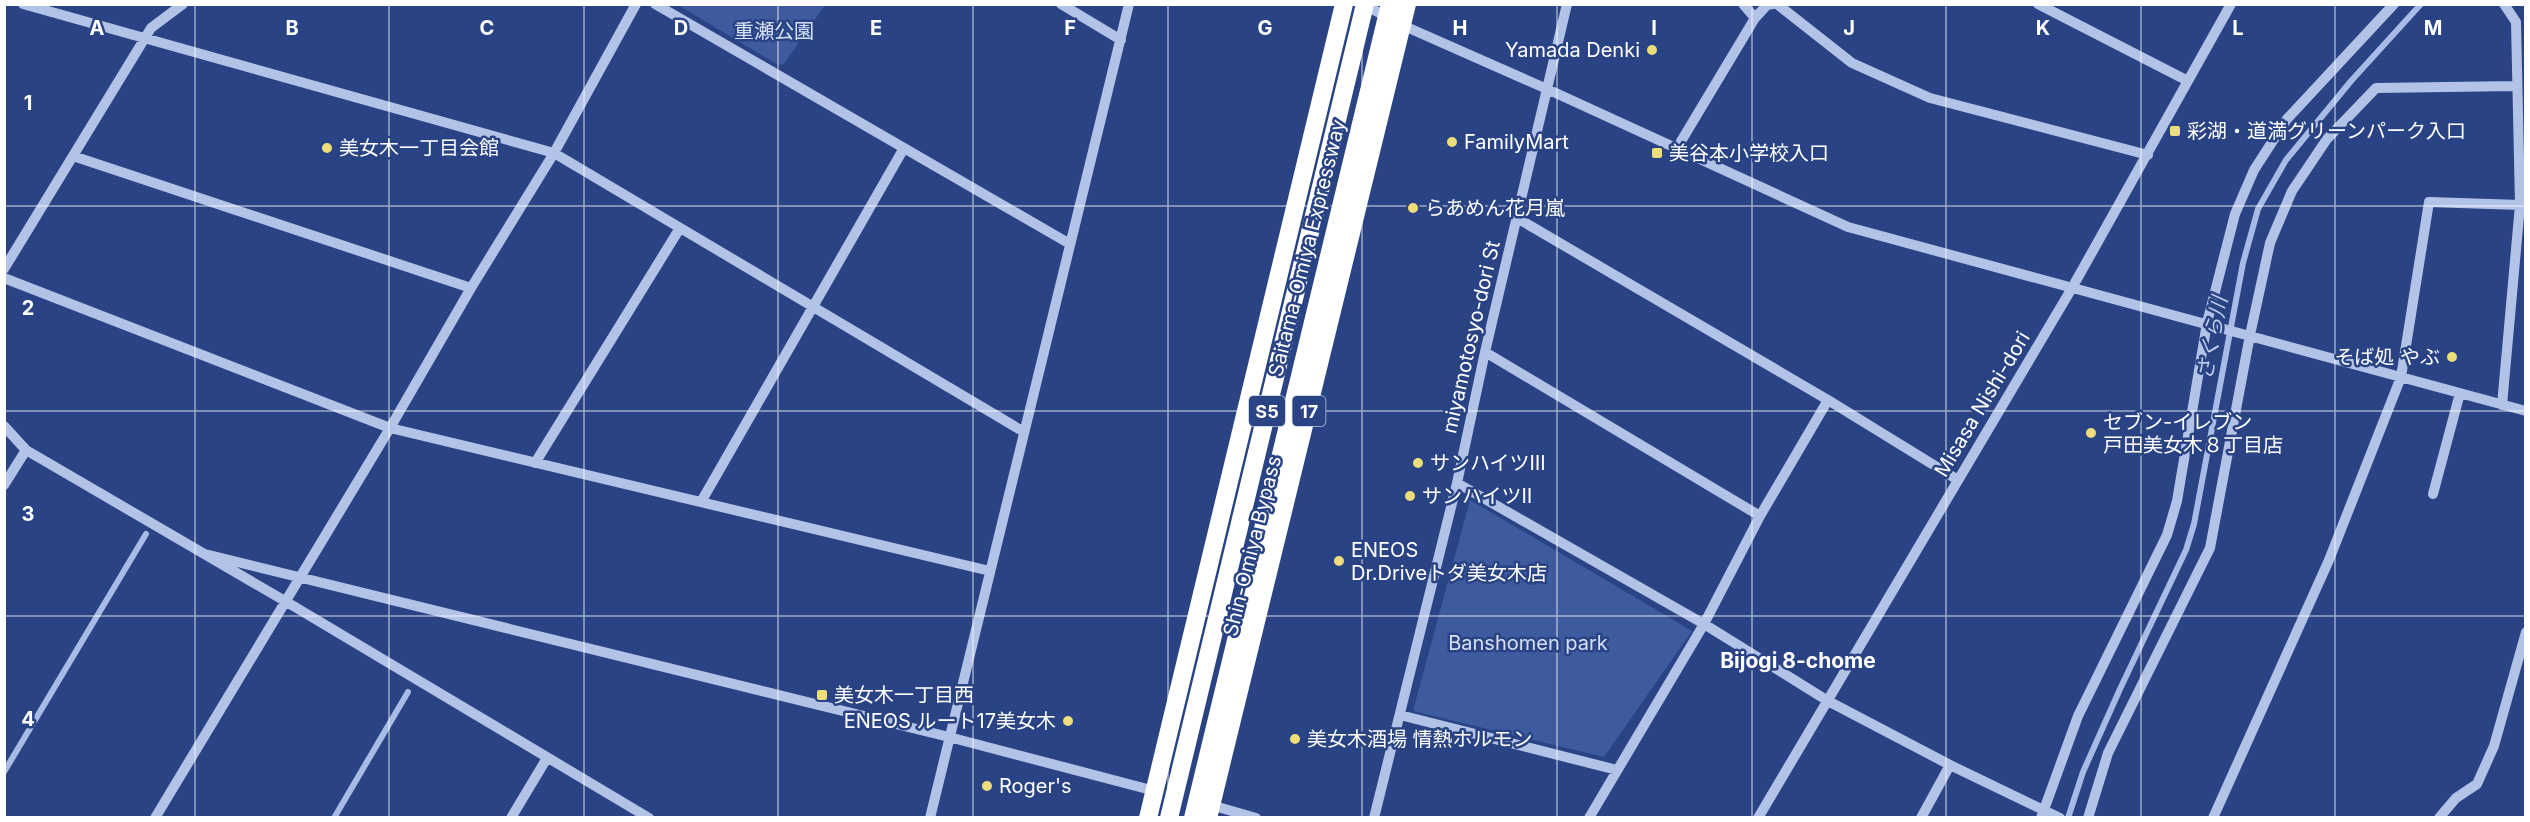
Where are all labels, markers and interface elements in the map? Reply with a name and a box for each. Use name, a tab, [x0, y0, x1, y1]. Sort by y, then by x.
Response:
text: A	[90, 16, 105, 40]
text: B	[285, 16, 299, 40]
text: C	[480, 16, 494, 40]
text: D	[674, 16, 688, 40]
text: E	[870, 16, 882, 40]
text: F	[1064, 16, 1076, 40]
text: G	[1257, 16, 1273, 40]
text: H	[1453, 16, 1467, 40]
text: I	[1651, 16, 1657, 40]
text: J	[1843, 16, 1855, 40]
text: K	[2036, 16, 2050, 40]
text: L	[2232, 16, 2244, 40]
text: M	[2424, 16, 2442, 40]
park label: 重瀬公園	[734, 19, 814, 43]
place label: Yamada Denki	[1505, 38, 1640, 62]
marker: Yamada Denki	[1645, 43, 1659, 57]
text: 1	[24, 91, 32, 115]
street label: Saitama-Omiya Expressway	[1263, 117, 1351, 379]
place label: 彩湖・道満グリーンパーク入口	[2187, 119, 2466, 143]
marker: 彩湖・道満グリーンパーク入口	[2168, 124, 2182, 138]
place label: FamilyMart	[1464, 130, 1569, 154]
marker: FamilyMart	[1445, 135, 1459, 149]
place label: 美女木一丁目会館	[339, 136, 499, 160]
marker: 美女木一丁目会館	[320, 141, 334, 155]
place label: 美谷本小学校入口	[1669, 141, 1829, 165]
marker: 美谷本小学校入口	[1650, 146, 1664, 160]
place label: らあめん花月嵐	[1425, 196, 1565, 220]
marker: らあめん花月嵐	[1406, 201, 1420, 215]
street label: miyamotosyo-dori St	[1437, 238, 1505, 436]
water label: さくら川	[2192, 292, 2233, 382]
text: 2	[22, 296, 34, 320]
street label: Misasa Nishi-dori	[1929, 327, 2035, 481]
place label: そば処 やぶ	[2334, 345, 2440, 369]
marker: そば処 やぶ	[2445, 350, 2459, 364]
road number: S5	[1249, 396, 1285, 426]
road number: 17	[1292, 396, 1326, 426]
place label: セブン-イレブン 戸田美女木８丁目店	[2103, 410, 2283, 457]
marker: セブン-イレブン 戸田美女木８丁目店	[2084, 426, 2098, 440]
place label: サンハイツⅢ	[1430, 451, 1546, 475]
street label: Shin-Omiya Bypass	[1218, 453, 1286, 639]
marker: サンハイツⅢ	[1411, 456, 1425, 470]
place label: サンハイツⅡ	[1422, 484, 1532, 508]
marker: サンハイツⅡ	[1403, 489, 1417, 503]
text: 3	[22, 502, 34, 526]
place label: ENEOS Dr.Driveトダ美女木店	[1351, 538, 1547, 585]
marker: ENEOS Dr.Driveトダ美女木店	[1332, 554, 1346, 568]
park label: Banshomen park	[1448, 631, 1608, 655]
district label: Bijogi 8-chome	[1720, 648, 1876, 673]
place label: 美女木一丁目西	[834, 683, 974, 707]
marker: 美女木一丁目西	[815, 688, 829, 702]
text: 4	[21, 707, 35, 731]
place label: ENEOS ルート17美女木	[844, 709, 1056, 733]
marker: ENEOS ルート17美女木	[1061, 714, 1075, 728]
place label: 美女木酒場 情熱ホルモン	[1307, 727, 1533, 751]
marker: 美女木酒場 情熱ホルモン	[1288, 732, 1302, 746]
place label: Roger's	[999, 774, 1072, 798]
marker: Roger's	[980, 779, 994, 793]

